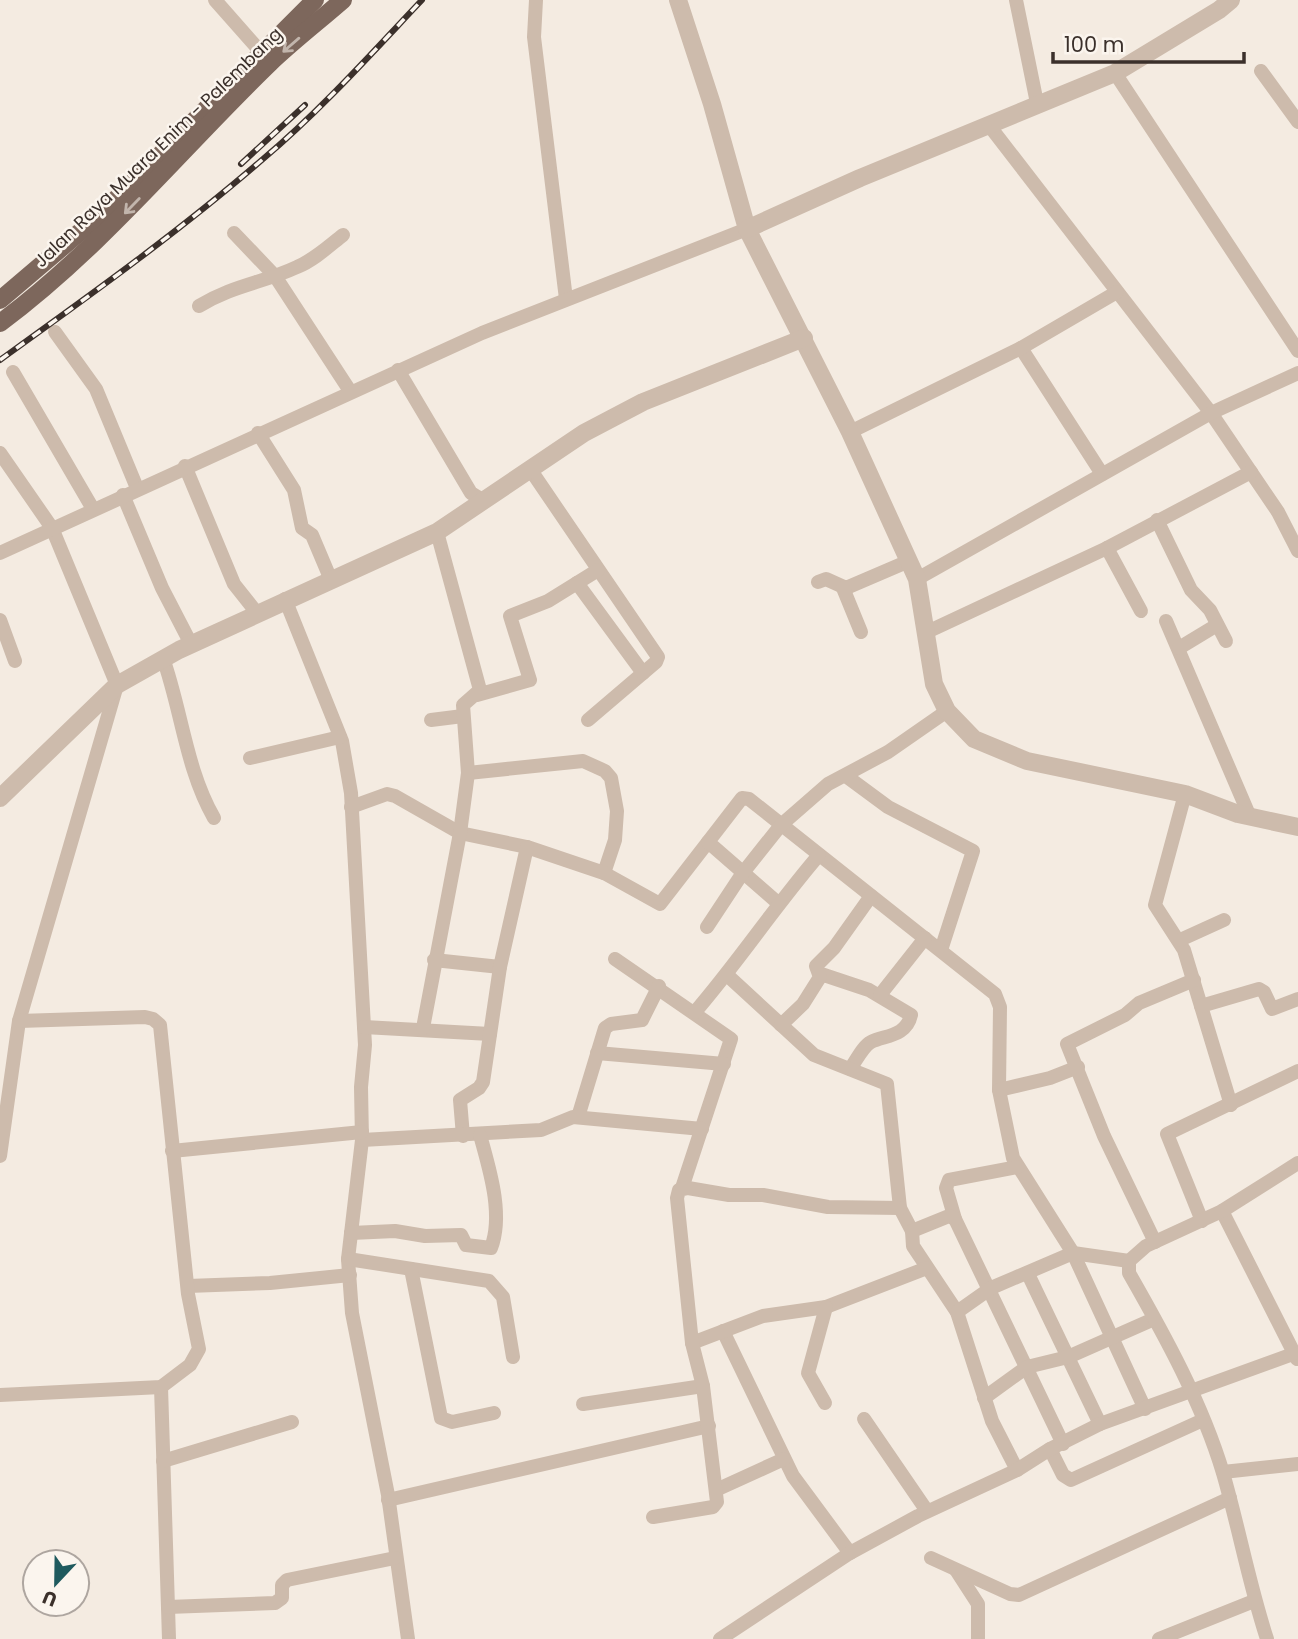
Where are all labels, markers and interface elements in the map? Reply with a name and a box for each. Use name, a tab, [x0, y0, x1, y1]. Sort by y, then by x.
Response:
street label: Jalan Raya Muara Enim - Palembang	[29, 21, 287, 273]
scale bar	[1053, 21, 1244, 65]
text: 100 m	[1064, 30, 1124, 59]
one-way arrow	[283, 37, 301, 53]
one-way arrow	[123, 197, 140, 214]
north arrow	[21, 1548, 91, 1618]
text: U	[39, 1583, 61, 1613]

